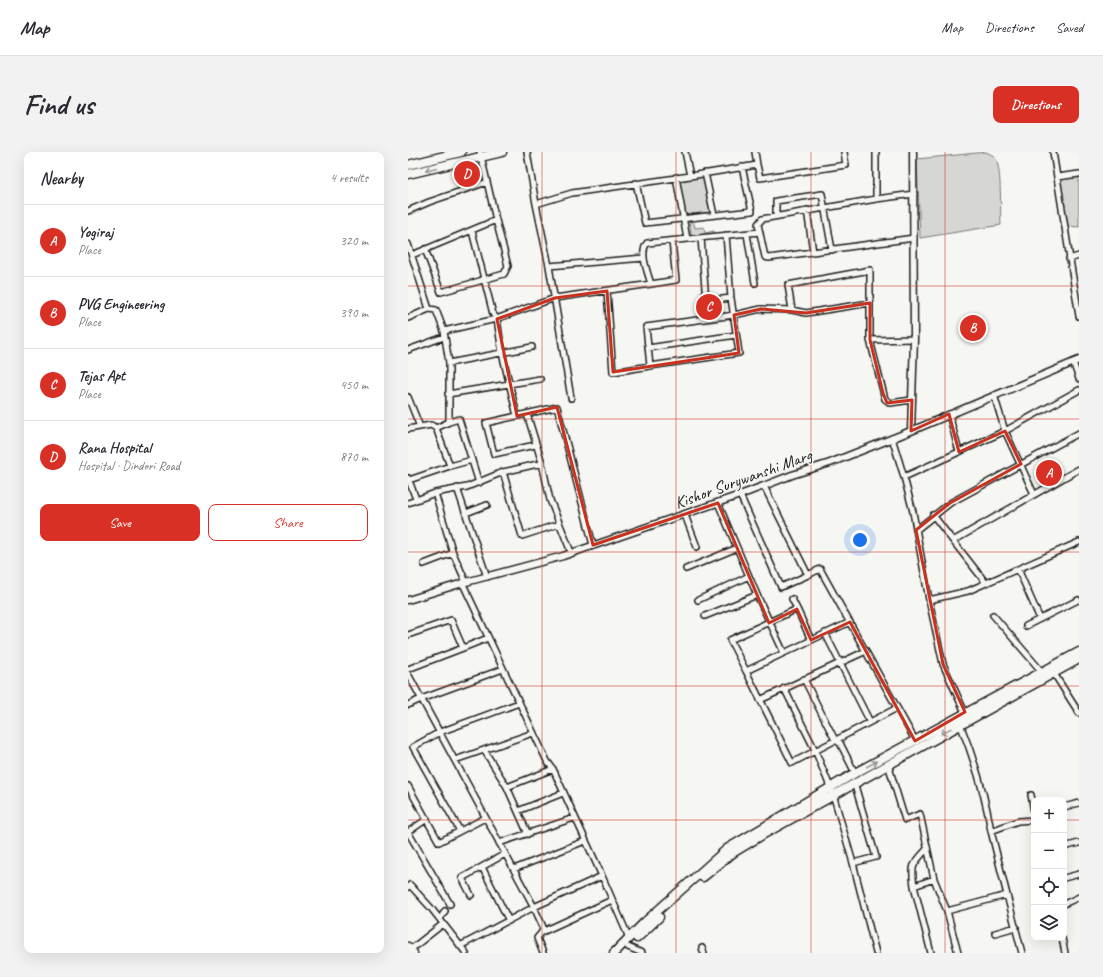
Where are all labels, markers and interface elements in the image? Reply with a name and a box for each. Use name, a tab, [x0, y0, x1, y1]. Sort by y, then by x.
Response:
text: Map	[20, 16, 50, 40]
text: Map	[942, 19, 963, 36]
text: Directions	[985, 19, 1034, 36]
text: Saved	[1056, 19, 1083, 36]
button: Directions	[993, 86, 1079, 123]
text: Find us	[24, 87, 94, 122]
pin: D	[454, 159, 480, 189]
one-way arrow	[425, 165, 438, 173]
text: Nearby	[40, 168, 83, 189]
text: 4 results	[330, 170, 368, 186]
text: Yogiraj	[78, 223, 113, 242]
text: A	[50, 233, 56, 249]
text: 320 m	[340, 233, 368, 249]
text: Place	[78, 242, 101, 258]
pin: C	[696, 292, 722, 322]
text: PVG Engineering	[78, 295, 164, 314]
text: B	[50, 305, 56, 321]
text: 390 m	[340, 305, 368, 321]
pin: B	[960, 313, 986, 343]
text: Place	[78, 314, 101, 330]
text: Tejas Apt	[78, 367, 125, 386]
text: C	[50, 377, 56, 393]
text: 450 m	[340, 377, 368, 393]
text: Place	[78, 386, 101, 402]
text: Rana Hospital	[78, 439, 151, 458]
street label: Kishor Surywanshi Marg	[672, 444, 816, 514]
text: D	[49, 449, 57, 465]
text: 870 m	[340, 449, 368, 465]
text: Hospital · Dindori Road	[78, 458, 180, 474]
pin: A	[1036, 458, 1062, 488]
button: Save	[40, 504, 200, 541]
button: Share	[208, 504, 368, 541]
your location	[850, 530, 870, 550]
one-way arrow	[940, 728, 952, 736]
one-way arrow	[866, 760, 878, 768]
map controls	[1031, 797, 1067, 941]
button: +	[1031, 797, 1067, 833]
button: −	[1031, 833, 1067, 869]
button: locate	[1031, 869, 1067, 905]
button: layers	[1031, 905, 1067, 941]

